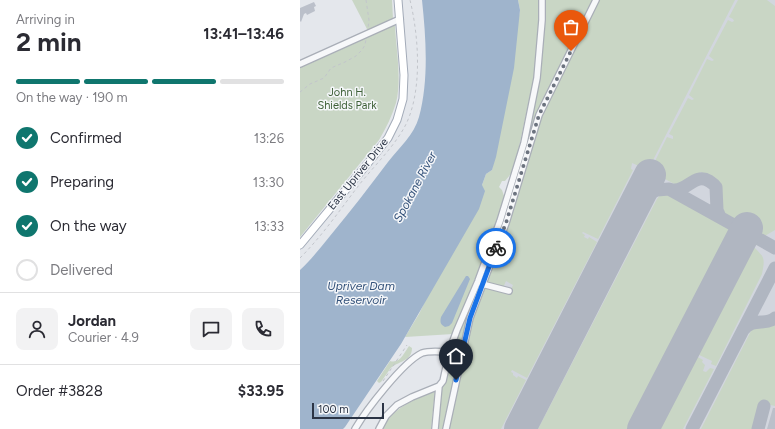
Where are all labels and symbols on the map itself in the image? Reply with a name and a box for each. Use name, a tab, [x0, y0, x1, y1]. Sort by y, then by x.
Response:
pin	[554, 10, 588, 51]
park label: John H. Shields Park	[317, 86, 377, 112]
street label: East Upriver Drive	[325, 136, 391, 212]
water label: Spokane River	[391, 149, 440, 224]
courier	[476, 228, 516, 268]
water label: Upriver Dam Reservoir	[327, 279, 395, 307]
pin	[439, 339, 473, 380]
scale bar	[312, 401, 384, 420]

